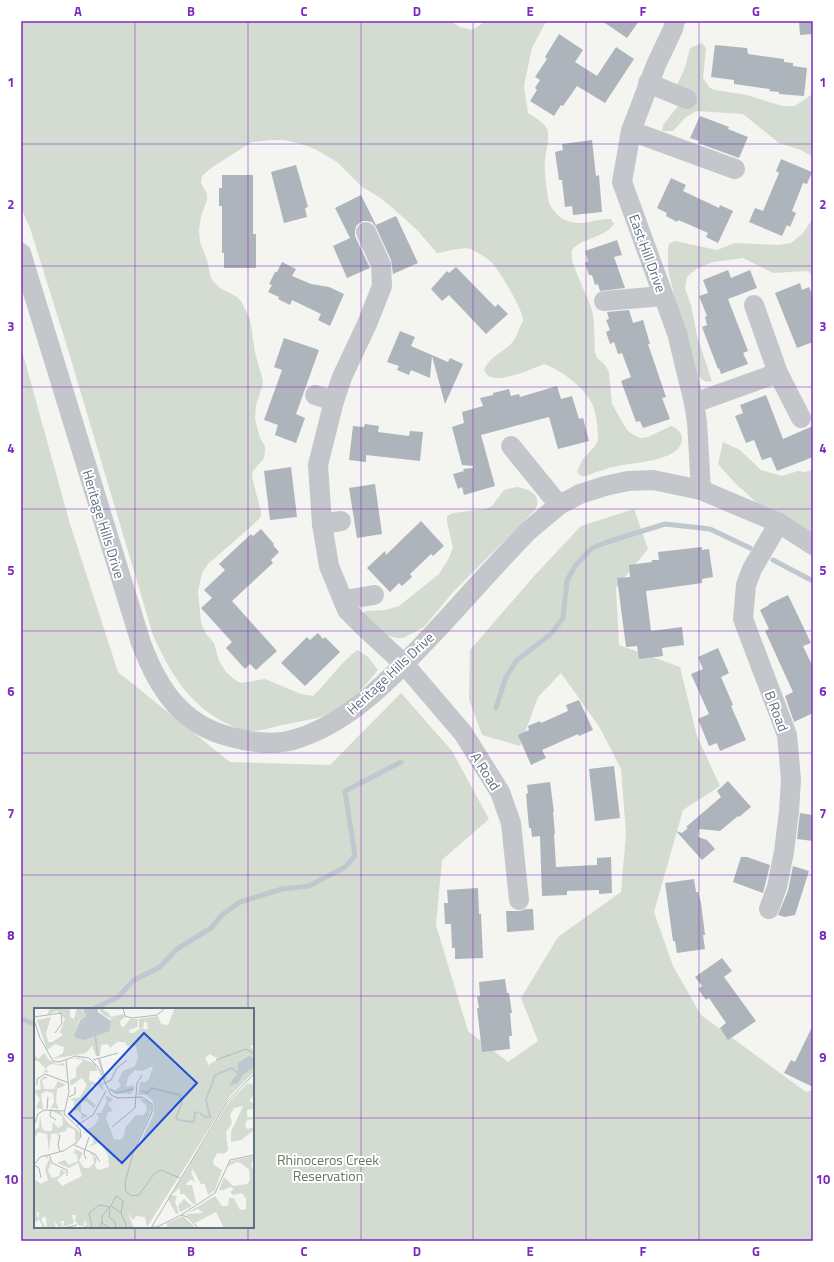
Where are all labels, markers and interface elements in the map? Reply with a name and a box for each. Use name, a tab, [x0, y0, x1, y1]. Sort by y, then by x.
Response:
text: A	[74, 1, 82, 21]
text: B	[187, 1, 195, 21]
text: C	[300, 1, 308, 21]
text: D	[413, 1, 421, 21]
text: E	[526, 1, 534, 21]
text: F	[640, 1, 647, 21]
text: G	[752, 1, 760, 21]
text: 1	[7, 72, 15, 92]
text: 1	[819, 72, 827, 92]
text: 2	[7, 194, 15, 214]
text: 2	[819, 194, 827, 214]
street label: East Hill Drive	[624, 211, 672, 295]
text: 3	[7, 316, 15, 336]
text: 3	[819, 316, 827, 336]
text: 4	[7, 438, 15, 458]
text: 4	[819, 438, 827, 458]
street label: Heritage Hills Drive	[77, 467, 131, 581]
text: 5	[7, 560, 15, 580]
text: 5	[819, 560, 827, 580]
street label: Heritage Hills Drive	[342, 627, 438, 719]
text: 6	[7, 681, 15, 701]
text: 6	[819, 681, 827, 701]
street label: B Road	[760, 688, 794, 734]
street label: A Road	[466, 748, 506, 794]
text: 7	[7, 803, 15, 823]
text: 7	[819, 803, 827, 823]
text: 8	[7, 925, 15, 945]
text: 8	[819, 925, 827, 945]
inset map	[34, 1008, 254, 1228]
text: 9	[7, 1047, 15, 1067]
text: 9	[819, 1047, 827, 1067]
park label: Rhinoceros Creek Reservation	[277, 1149, 379, 1186]
text: 10	[4, 1169, 18, 1189]
text: 10	[816, 1169, 830, 1189]
text: A	[74, 1241, 82, 1261]
text: B	[187, 1241, 195, 1261]
text: C	[300, 1241, 308, 1261]
text: D	[413, 1241, 421, 1261]
text: E	[526, 1241, 534, 1261]
text: F	[640, 1241, 647, 1261]
text: G	[752, 1241, 760, 1261]

